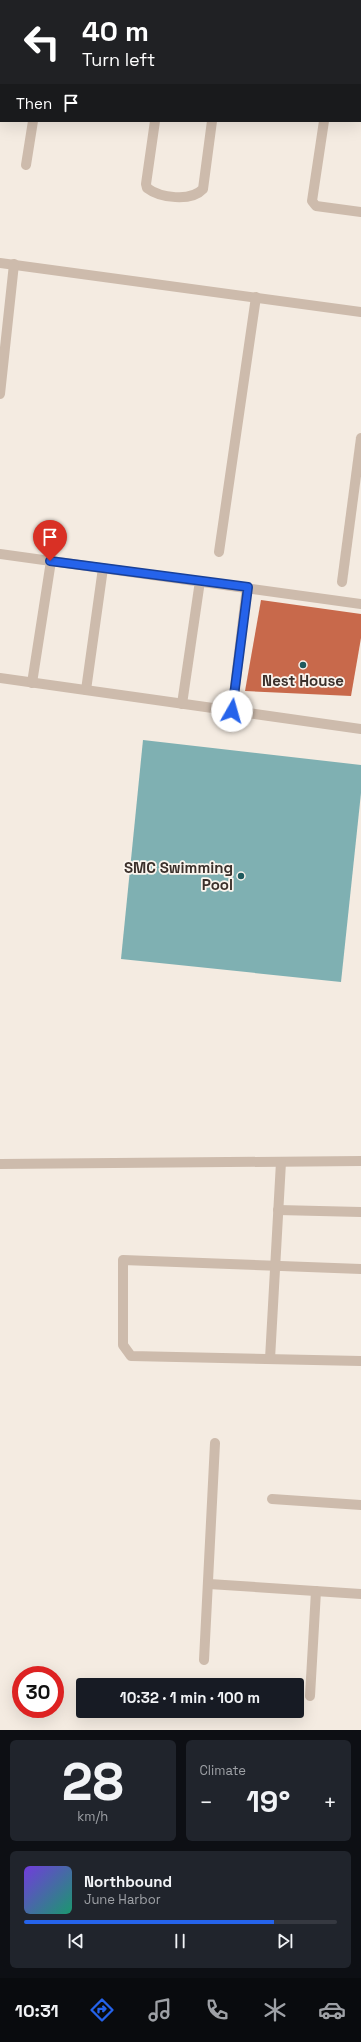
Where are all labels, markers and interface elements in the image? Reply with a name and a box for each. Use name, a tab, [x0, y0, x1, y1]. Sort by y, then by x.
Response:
text: 40 m	[82, 13, 149, 49]
icon: left	[16, 16, 68, 68]
text: Turn left	[82, 48, 155, 71]
icon: arrive	[60, 92, 82, 114]
text: Then	[16, 94, 52, 113]
pin	[33, 520, 67, 561]
icon: arrive	[39, 526, 61, 548]
marker: Nest House	[298, 660, 308, 670]
place label: Nest House	[262, 671, 344, 690]
position arrow	[211, 690, 253, 732]
place label: SMC Swimming Pool	[124, 858, 233, 894]
marker: SMC Swimming Pool	[236, 871, 246, 881]
speed limit sign: 30	[12, 1666, 64, 1718]
text: 10:32 · 1 min · 100 m	[120, 1688, 260, 1707]
text: 28	[62, 1749, 124, 1815]
text: Climate	[200, 1762, 246, 1779]
text: 19°	[246, 1782, 290, 1821]
text: −	[200, 1788, 213, 1816]
text: +	[323, 1788, 337, 1816]
text: km/h	[77, 1808, 108, 1825]
text: Northbound	[84, 1872, 172, 1891]
text: June Harbor	[84, 1891, 161, 1908]
icon: previous	[65, 1930, 87, 1952]
icon: pause	[169, 1930, 191, 1952]
icon: next	[274, 1930, 296, 1952]
icon: directions	[88, 1996, 116, 2024]
icon: music	[146, 1996, 174, 2024]
icon: phone	[203, 1996, 231, 2024]
icon: climate	[261, 1996, 289, 2024]
icon: car	[318, 1996, 346, 2024]
text: 10:31	[15, 1999, 59, 2022]

